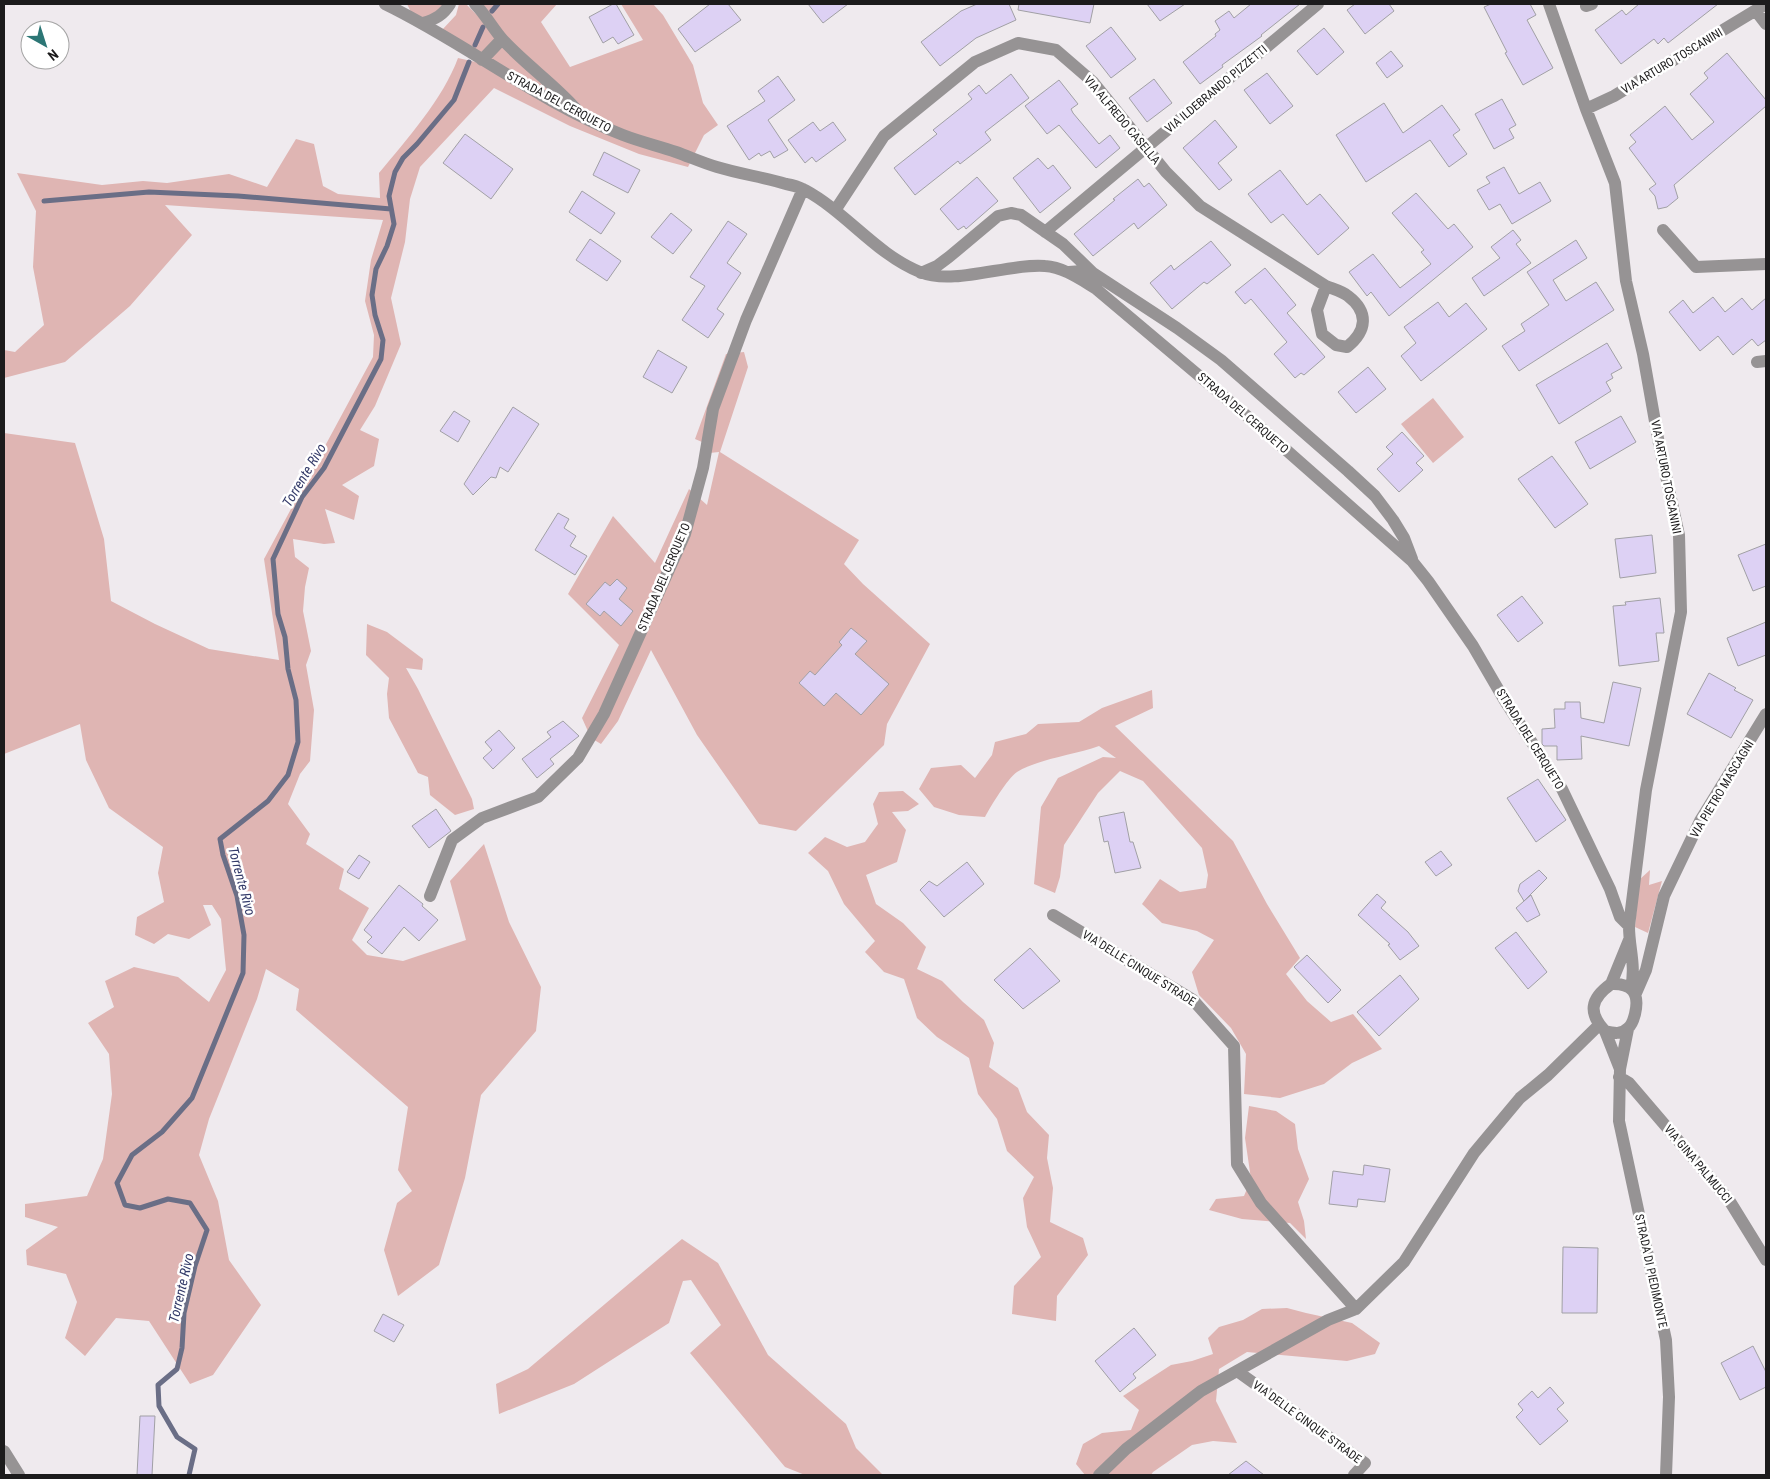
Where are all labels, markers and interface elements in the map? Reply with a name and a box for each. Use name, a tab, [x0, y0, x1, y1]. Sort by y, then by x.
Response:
north arrow	[20, 20, 70, 70]
street label: VIA ARTURO TOSCANINI	[1619, 25, 1725, 97]
street label: VIA ILDEBRANDO PIZZETTI	[1162, 42, 1270, 136]
text: N	[45, 46, 62, 64]
street label: STRADA DEL CERQUETO	[505, 69, 613, 135]
street label: VIA ALFREDO CASELLA	[1081, 73, 1163, 167]
street label: STRADA DEL CERQUETO	[1195, 370, 1291, 456]
street label: VIA ARTURO TOSCANINI	[1648, 419, 1684, 535]
water label: Torrente Rivo	[279, 440, 329, 509]
street label: STRADA DEL CERQUETO	[635, 521, 693, 633]
street label: STRADA DEL CERQUETO	[1493, 686, 1567, 792]
street label: VIA PIETRO MASCAGNI	[1687, 738, 1757, 840]
water label: Torrente Rivo	[225, 845, 259, 917]
street label: VIA DELLE CINQUE STRADE	[1080, 927, 1198, 1009]
street label: VIA GINA PALMUCCI	[1661, 1122, 1735, 1206]
street label: STRADA DI PIEDIMONTE	[1632, 1213, 1670, 1329]
water label: Torrente Rivo	[165, 1252, 197, 1324]
street label: VIA DELLE CINQUE STRADE	[1250, 1378, 1364, 1466]

